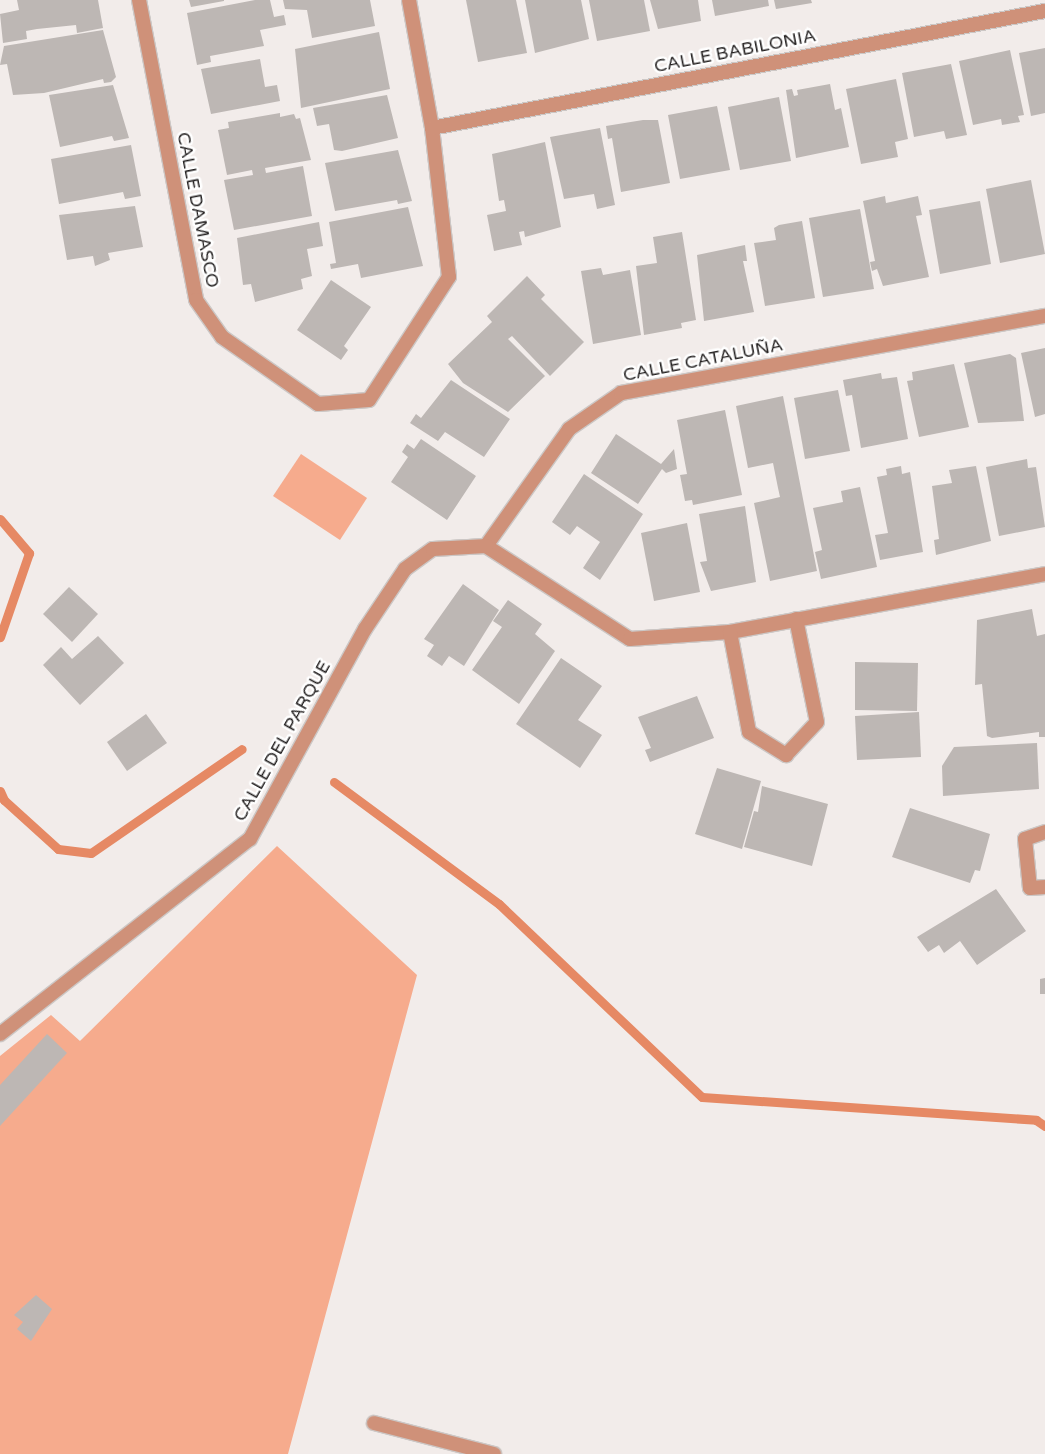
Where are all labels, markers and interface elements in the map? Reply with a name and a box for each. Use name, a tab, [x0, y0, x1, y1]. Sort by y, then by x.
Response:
street label: CALLE BABILONIA	[652, 25, 818, 77]
street label: CALLE DAMASCO	[172, 130, 224, 290]
street label: CALLE CATALUÑA	[621, 334, 785, 386]
street label: CALLE DEL PARQUE	[229, 657, 335, 825]

